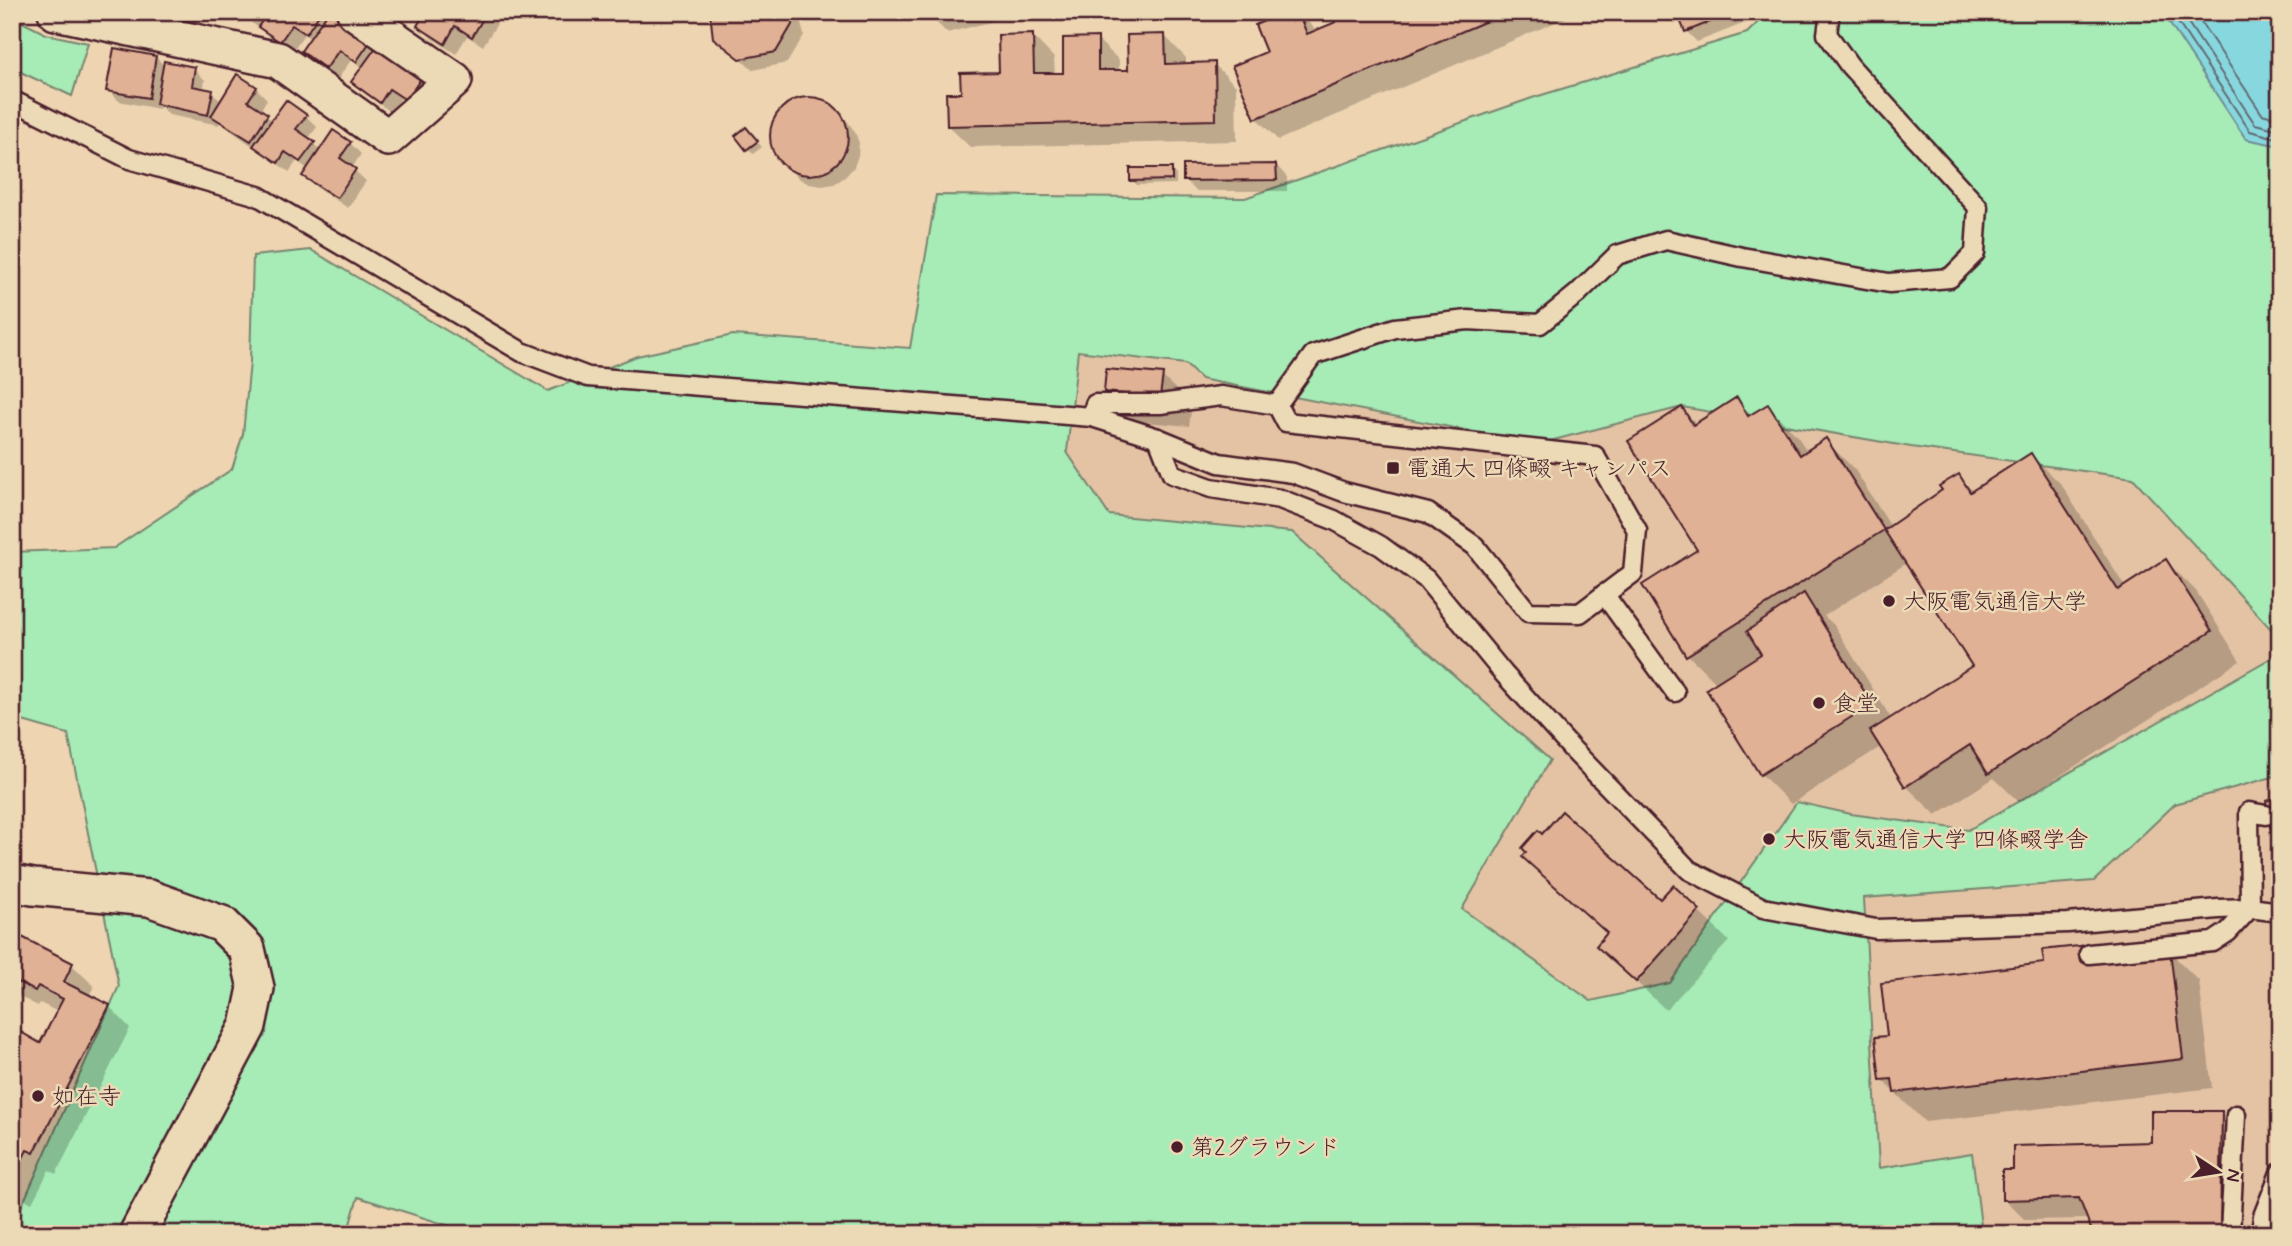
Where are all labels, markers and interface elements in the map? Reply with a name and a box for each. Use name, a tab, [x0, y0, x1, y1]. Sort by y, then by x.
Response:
place label: 電通大 四條畷 キャンパス	[1407, 455, 1672, 485]
marker: 電通大 四條畷 キャンパス	[1385, 460, 1401, 476]
place label: 大阪電気通信大学	[1903, 588, 2087, 618]
marker: 大阪電気通信大学	[1881, 593, 1897, 609]
place label: 食堂	[1833, 690, 1879, 720]
marker: 食堂	[1811, 695, 1827, 711]
place label: 大阪電気通信大学 四條畷学舎	[1783, 826, 2088, 856]
marker: 大阪電気通信大学 四條畷学舎	[1761, 831, 1777, 847]
place label: 如在寺	[52, 1083, 121, 1113]
marker: 如在寺	[30, 1088, 46, 1104]
place label: 第2グラウンド	[1191, 1134, 1340, 1164]
north arrow	[2184, 1138, 2254, 1208]
marker: 第2グラウンド	[1169, 1139, 1185, 1155]
text: N	[2220, 1166, 2247, 1184]

